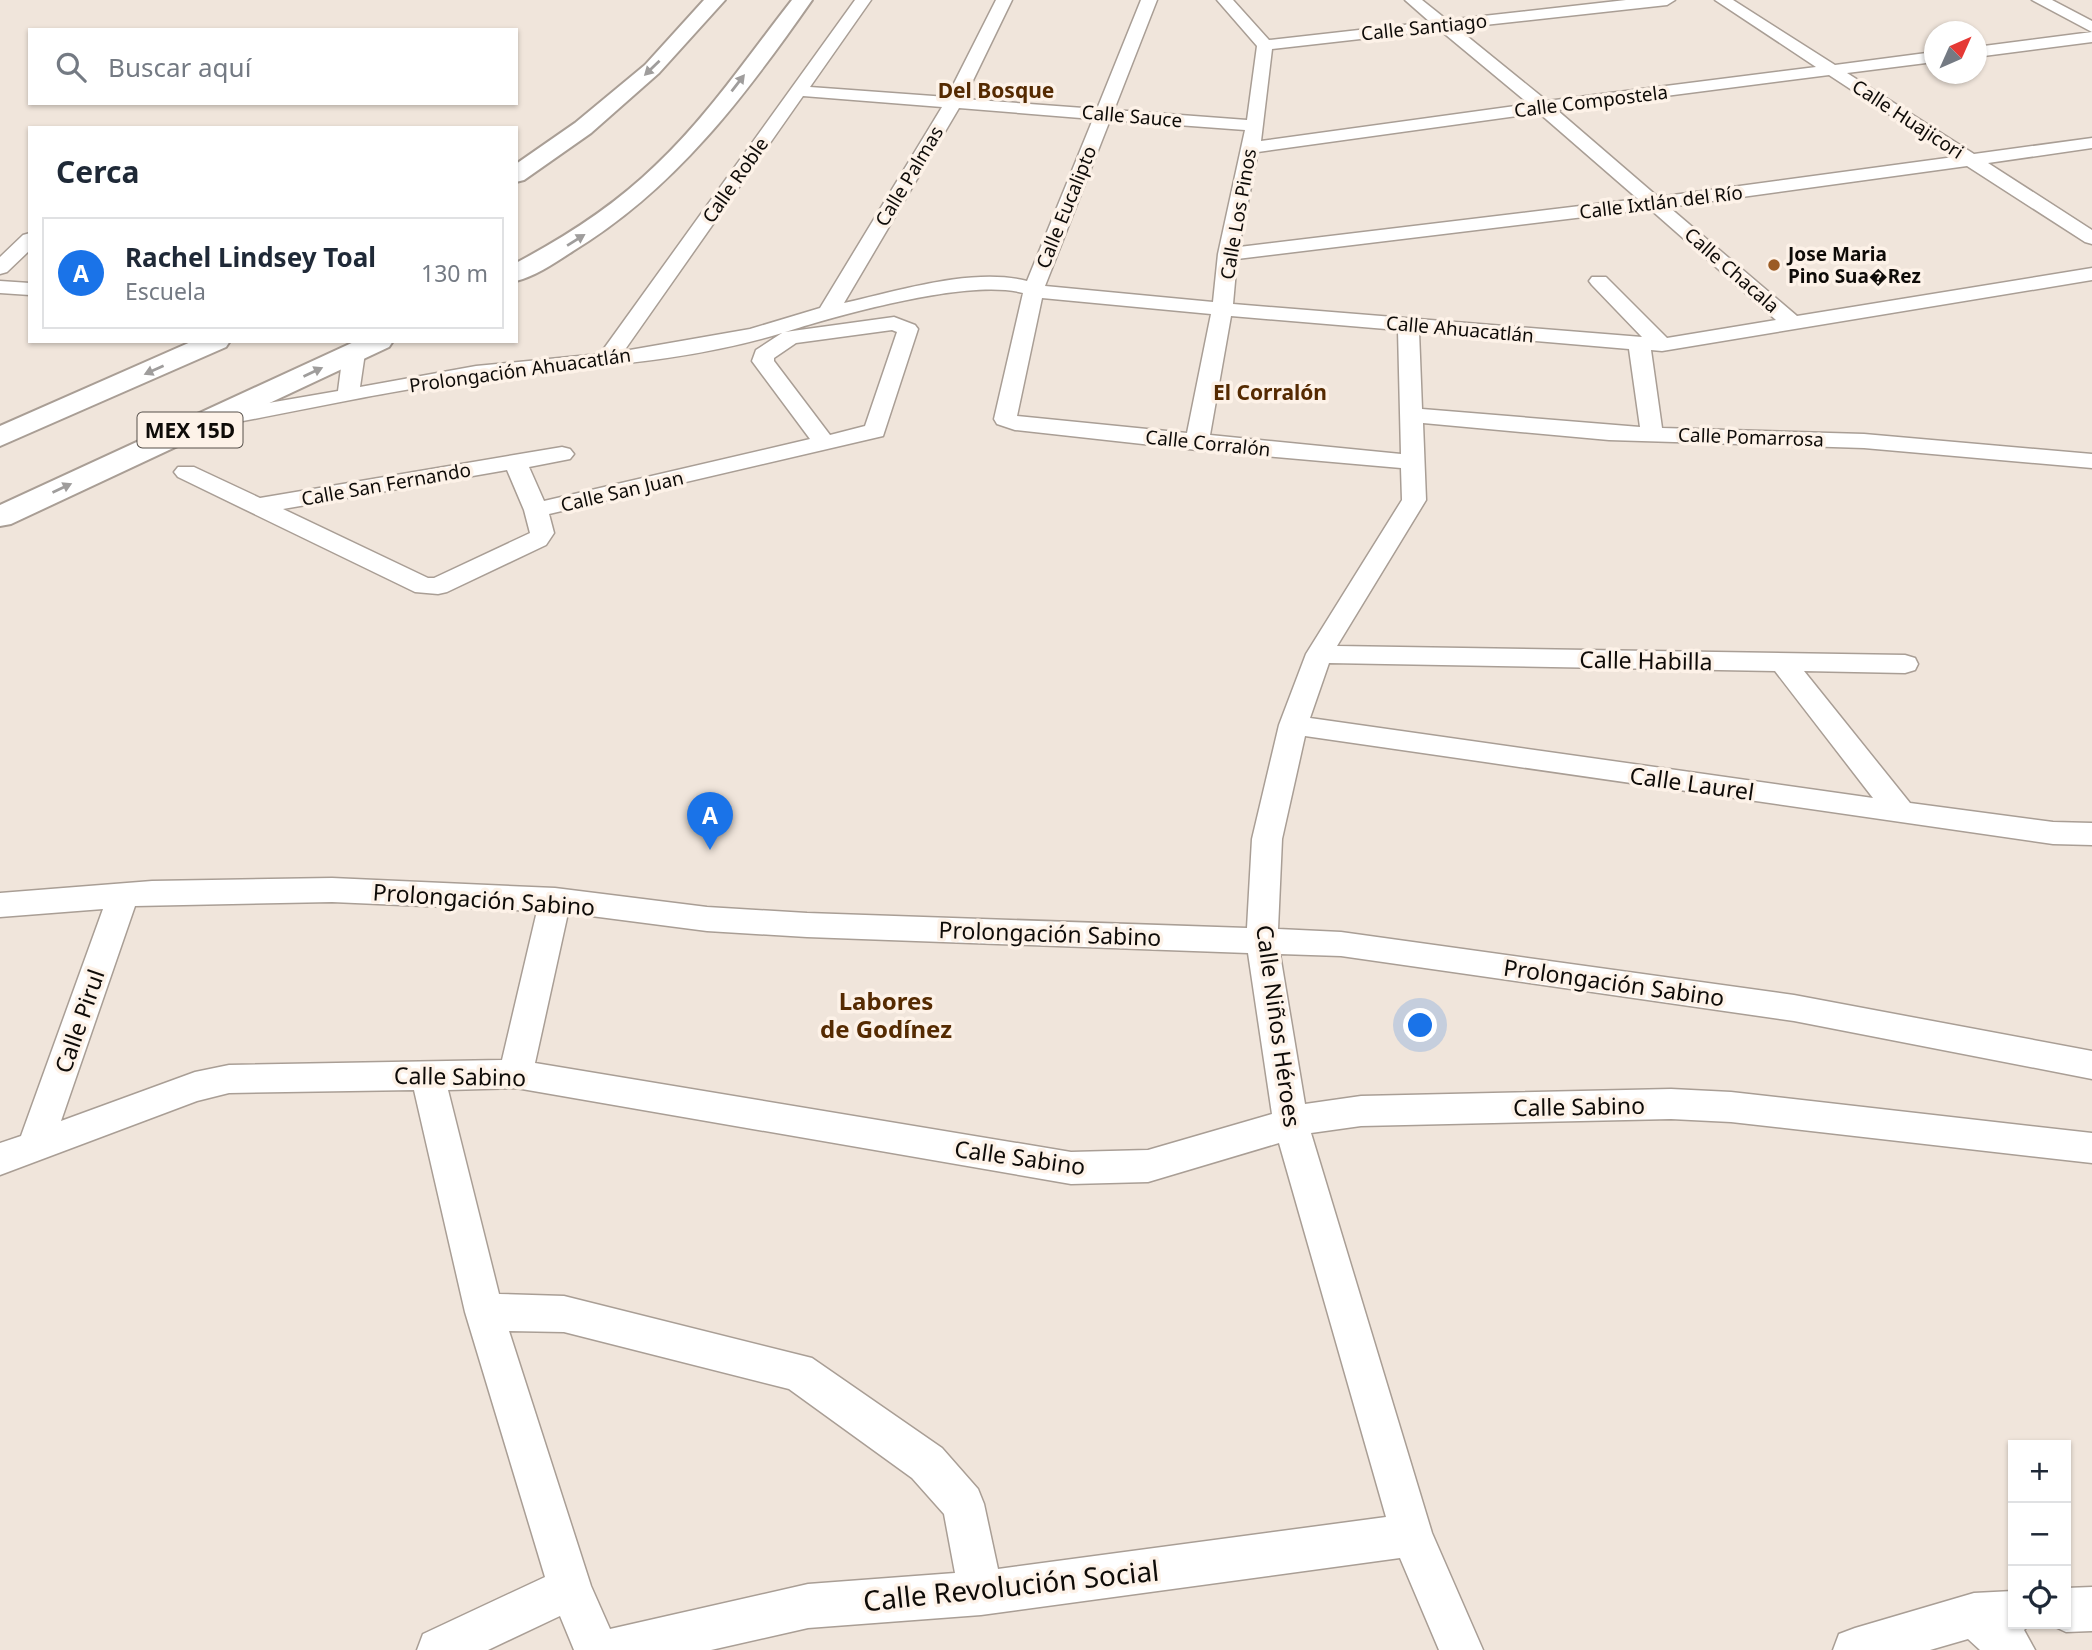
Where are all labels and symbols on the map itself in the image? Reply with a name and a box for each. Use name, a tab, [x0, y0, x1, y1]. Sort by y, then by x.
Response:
street label: Calle Santiago	[1360, 7, 1488, 47]
north arrow	[1924, 21, 1987, 84]
one-way arrow	[644, 60, 661, 76]
street label: Calle Huajicori	[1847, 73, 1969, 165]
one-way arrow	[730, 74, 745, 92]
district label: Del Bosque	[938, 76, 1054, 104]
street label: Calle Compostela	[1513, 79, 1669, 123]
street label: Calle Sauce	[1081, 99, 1183, 133]
street label: Calle Palmas	[869, 121, 949, 231]
street label: Calle Roble	[696, 132, 774, 228]
street label: Calle Eucalipto	[1030, 142, 1102, 272]
street label: Calle Los Pinos	[1214, 147, 1262, 281]
street label: Calle Ixtlán del Río	[1578, 179, 1744, 225]
street label: Calle Chacala	[1679, 222, 1785, 318]
one-way arrow	[566, 233, 585, 246]
place label: Jose Maria Pino Sua�Rez	[1786, 241, 1921, 289]
marker: Jose Maria Pino Sua�Rez	[1766, 257, 1782, 273]
street label: Calle Ahuacatlán	[1385, 310, 1535, 348]
street label: Prolongación Ahuacatlán	[408, 342, 632, 398]
one-way arrow	[144, 364, 164, 376]
one-way arrow	[303, 367, 323, 378]
district label: El Corralón	[1213, 378, 1327, 406]
road number: MEX 15D	[138, 412, 242, 448]
street label: Calle Pomarrosa	[1678, 421, 1824, 453]
street label: Calle Corralón	[1144, 423, 1272, 463]
street label: Calle San Fernando	[299, 456, 473, 512]
street label: Calle San Juan	[558, 464, 686, 518]
one-way arrow	[52, 483, 72, 494]
street label: Calle Habilla	[1579, 643, 1713, 677]
street label: Calle Laurel	[1628, 758, 1756, 808]
pin: A	[687, 792, 733, 850]
street label: Prolongación Sabino	[372, 875, 596, 923]
street label: Prolongación Sabino	[938, 913, 1162, 953]
street label: Calle Niños Héroes	[1249, 923, 1309, 1129]
street label: Prolongación Sabino	[1501, 951, 1727, 1013]
street label: Calle Pirul	[46, 965, 112, 1077]
district label: Labores de Godínez	[820, 984, 952, 1045]
your location	[1403, 1008, 1437, 1042]
street label: Calle Sabino	[394, 1059, 526, 1093]
street label: Calle Sabino	[1513, 1089, 1645, 1123]
street label: Calle Sabino	[952, 1132, 1088, 1182]
street label: Calle Revolución Social	[861, 1551, 1161, 1619]

